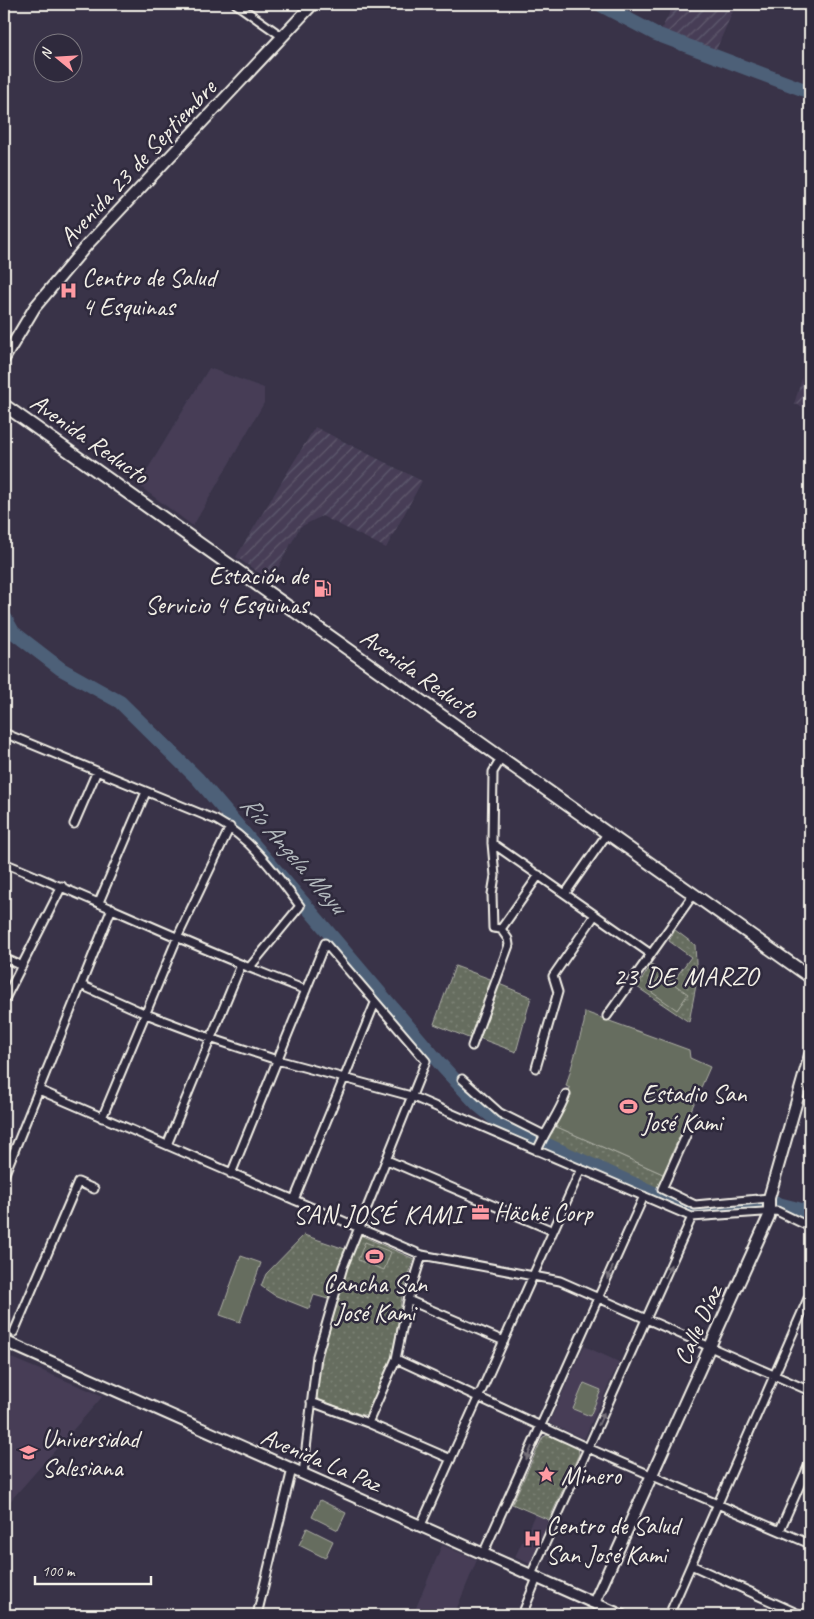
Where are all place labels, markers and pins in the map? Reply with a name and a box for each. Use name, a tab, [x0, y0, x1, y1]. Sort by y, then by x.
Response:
place label: Centro de Salud 4 Esquinas	[82, 262, 219, 323]
hospital icon: Centro de Salud 4 Esquinas	[58, 281, 78, 301]
place label: Estación de Servicio 4 Esquinas	[145, 560, 310, 621]
fuel station icon: Estación de Servicio 4 Esquinas	[312, 579, 332, 599]
place label: Estadio San José Kami	[641, 1078, 747, 1139]
sports icon: Estadio San José Kami	[618, 1097, 638, 1117]
place label: Hächë Corp	[494, 1197, 594, 1229]
office icon: Hächë Corp	[470, 1202, 490, 1222]
sports icon: Cancha San José Kami	[365, 1246, 385, 1266]
place label: Cancha San José Kami	[323, 1268, 428, 1329]
place label: Universidad Salesiana	[42, 1423, 142, 1484]
school or university icon: Universidad Salesiana	[18, 1442, 38, 1462]
place label: Minero	[561, 1460, 622, 1492]
place icon: Minero	[537, 1465, 557, 1485]
place label: Centro de Salud San José Kami	[546, 1510, 683, 1571]
hospital icon: Centro de Salud San José Kami	[522, 1529, 542, 1549]

